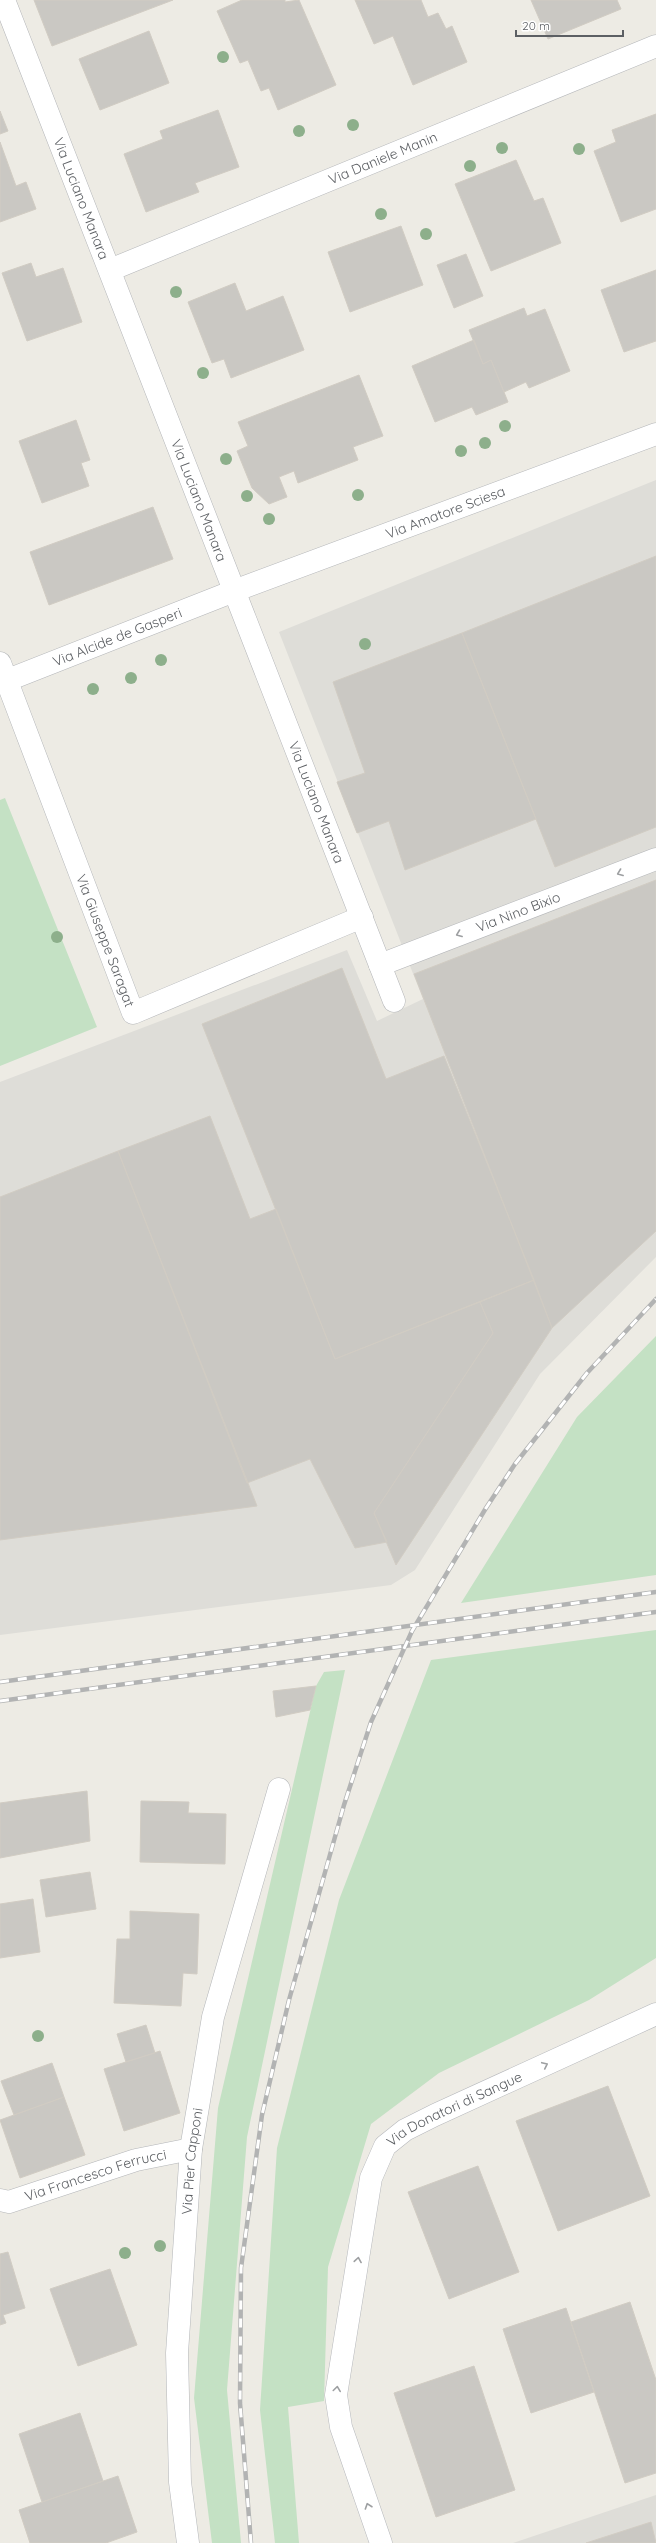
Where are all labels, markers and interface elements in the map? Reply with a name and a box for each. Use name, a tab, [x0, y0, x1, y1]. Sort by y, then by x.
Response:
scale bar	[516, 12, 623, 38]
text: 20 m	[522, 18, 550, 33]
street label: Via Daniele Manin	[326, 128, 440, 188]
street label: Via Luciano Manara	[49, 135, 113, 262]
street label: Via Luciano Manara	[167, 437, 231, 564]
street label: Via Amatore Sciesa	[383, 482, 508, 543]
street label: Via Alcide de Gasperi	[50, 603, 184, 670]
street label: Via Luciano Manara	[285, 739, 348, 866]
one-way arrow	[616, 868, 623, 876]
street label: Via Giuseppe Saragat	[72, 872, 139, 1010]
street label: Via Nino Bixio	[474, 888, 563, 936]
one-way arrow	[456, 930, 463, 938]
one-way arrow	[540, 2062, 548, 2070]
street label: Via Donatori di Sangue	[383, 2067, 525, 2150]
street label: Via Pier Capponi	[178, 2106, 207, 2215]
street label: Via Francesco Ferrucci	[22, 2145, 168, 2205]
one-way arrow	[353, 2257, 362, 2263]
one-way arrow	[332, 2385, 341, 2392]
one-way arrow	[365, 2503, 373, 2510]

